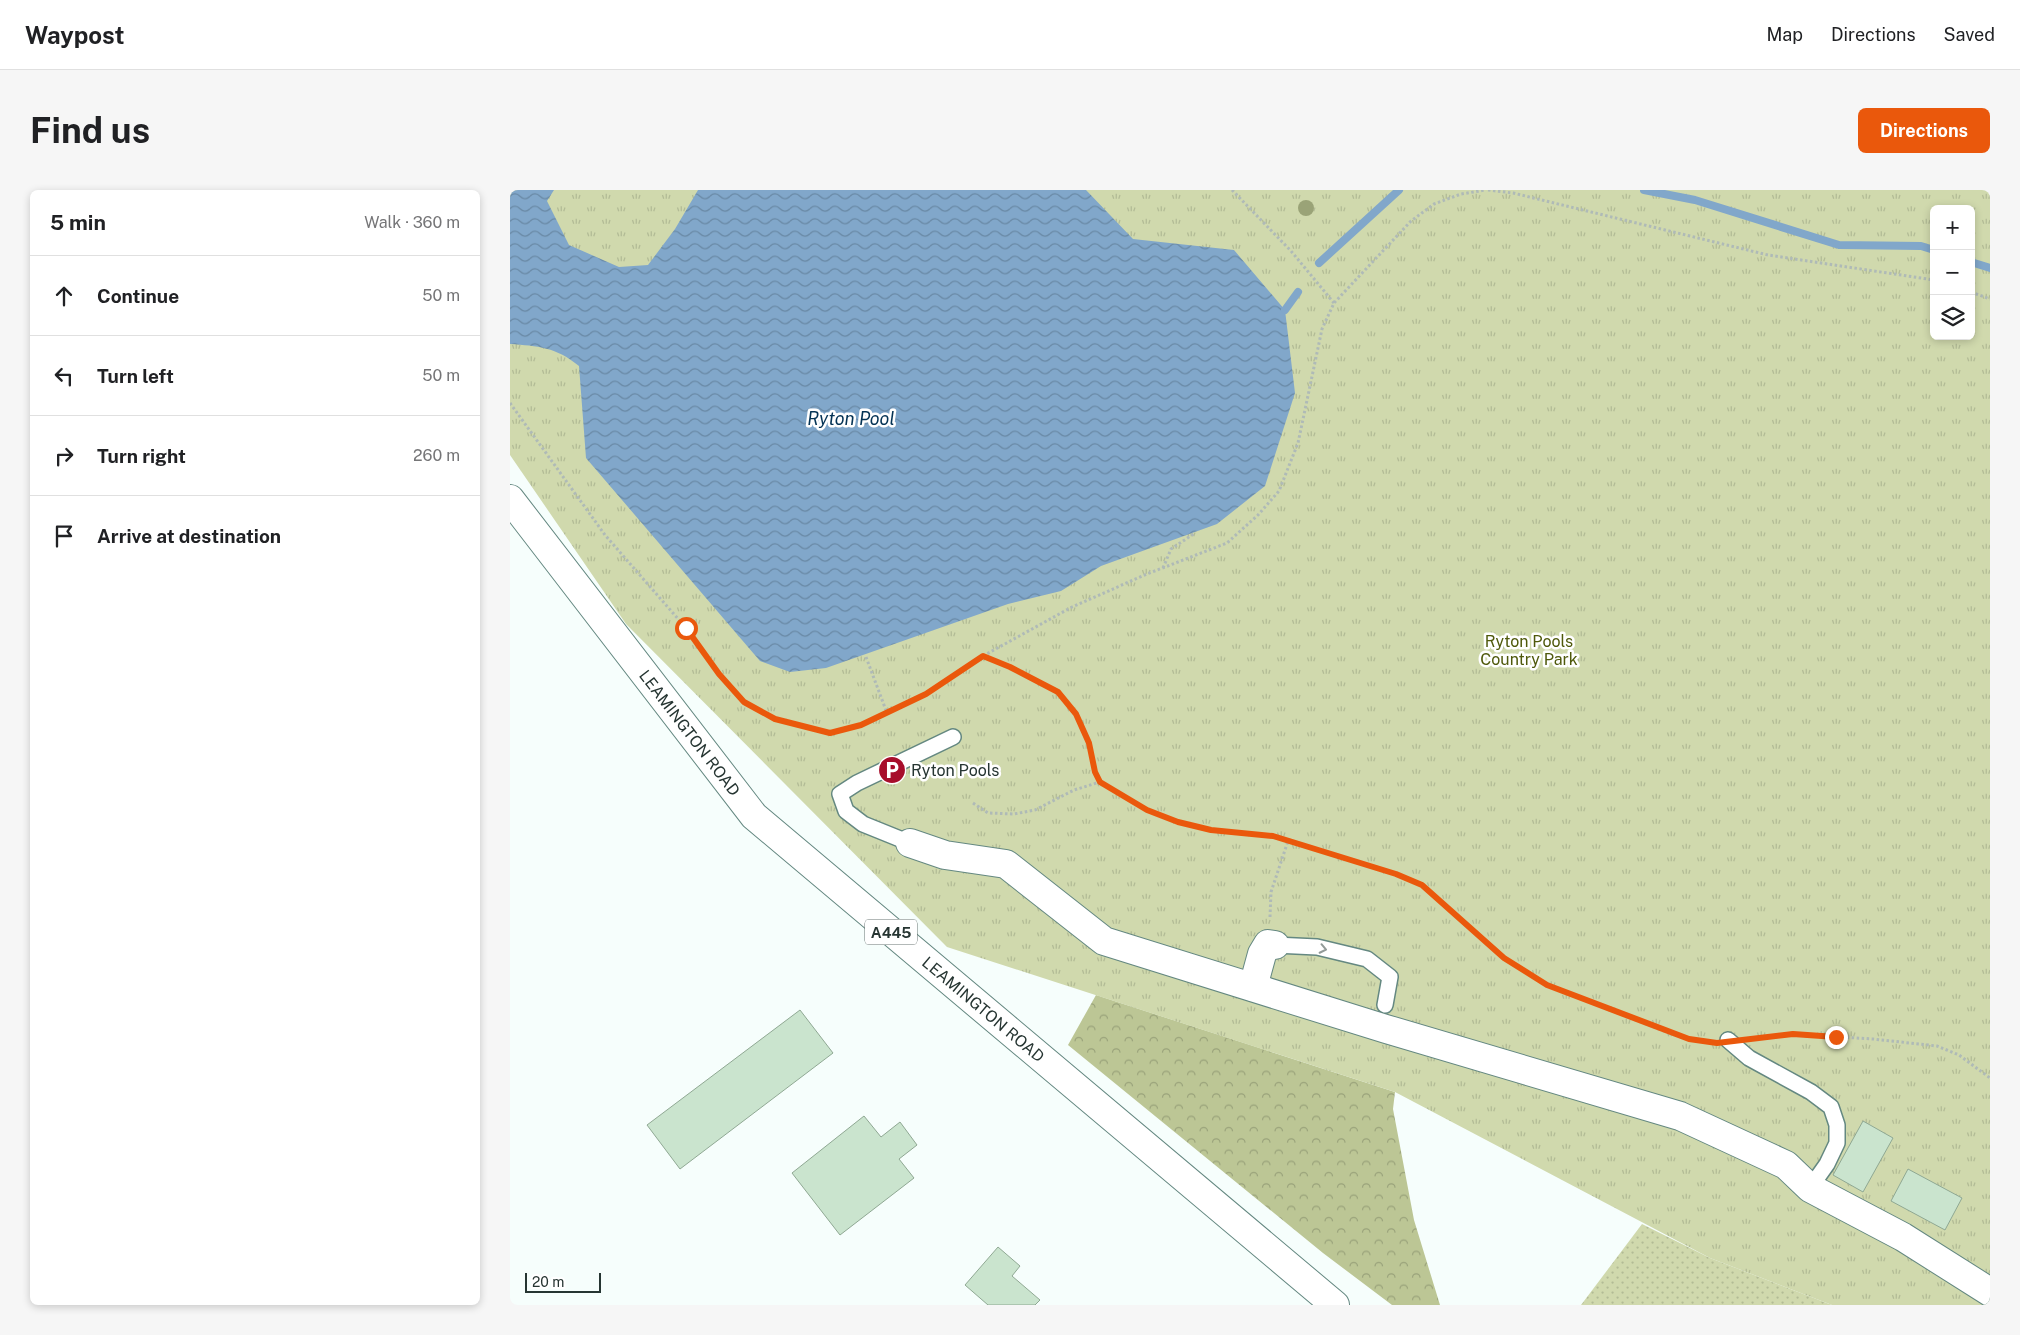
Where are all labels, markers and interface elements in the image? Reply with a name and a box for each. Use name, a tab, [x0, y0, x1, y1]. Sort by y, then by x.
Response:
text: Waypost	[25, 21, 125, 49]
text: Map	[1766, 24, 1803, 45]
text: Directions	[1831, 24, 1916, 45]
text: Saved	[1944, 24, 1995, 45]
button: Directions	[1858, 108, 1990, 153]
text: Find us	[30, 110, 150, 151]
map controls	[1930, 205, 1975, 340]
button: +	[1930, 205, 1975, 250]
text: 5 min	[50, 210, 106, 235]
text: Walk · 360 m	[364, 213, 460, 232]
button: −	[1930, 250, 1975, 295]
icon: ahead	[50, 282, 78, 310]
text: Continue	[97, 285, 179, 307]
text: 50 m	[422, 286, 460, 305]
button: layers	[1930, 295, 1975, 340]
icon: left	[50, 362, 78, 390]
text: Turn left	[97, 365, 174, 387]
text: 50 m	[422, 366, 460, 385]
water label: Ryton Pool	[807, 408, 895, 429]
icon: right	[50, 442, 78, 470]
text: Turn right	[97, 445, 186, 467]
text: 260 m	[413, 446, 460, 465]
icon: arrive	[50, 522, 78, 550]
text: Arrive at destination	[97, 525, 281, 547]
route start	[675, 617, 698, 640]
park label: Ryton Pools Country Park	[1480, 632, 1578, 669]
street label: LEAMINGTON ROAD	[636, 666, 744, 799]
parking icon: Ryton Pools	[877, 755, 907, 785]
place label: Ryton Pools	[911, 761, 999, 780]
road number: A445	[865, 920, 917, 944]
one-way arrow	[1319, 943, 1328, 954]
street label: LEAMINGTON ROAD	[919, 952, 1048, 1066]
route end	[1825, 1026, 1848, 1049]
scale bar	[525, 1270, 601, 1293]
text: 20 m	[532, 1274, 564, 1290]

